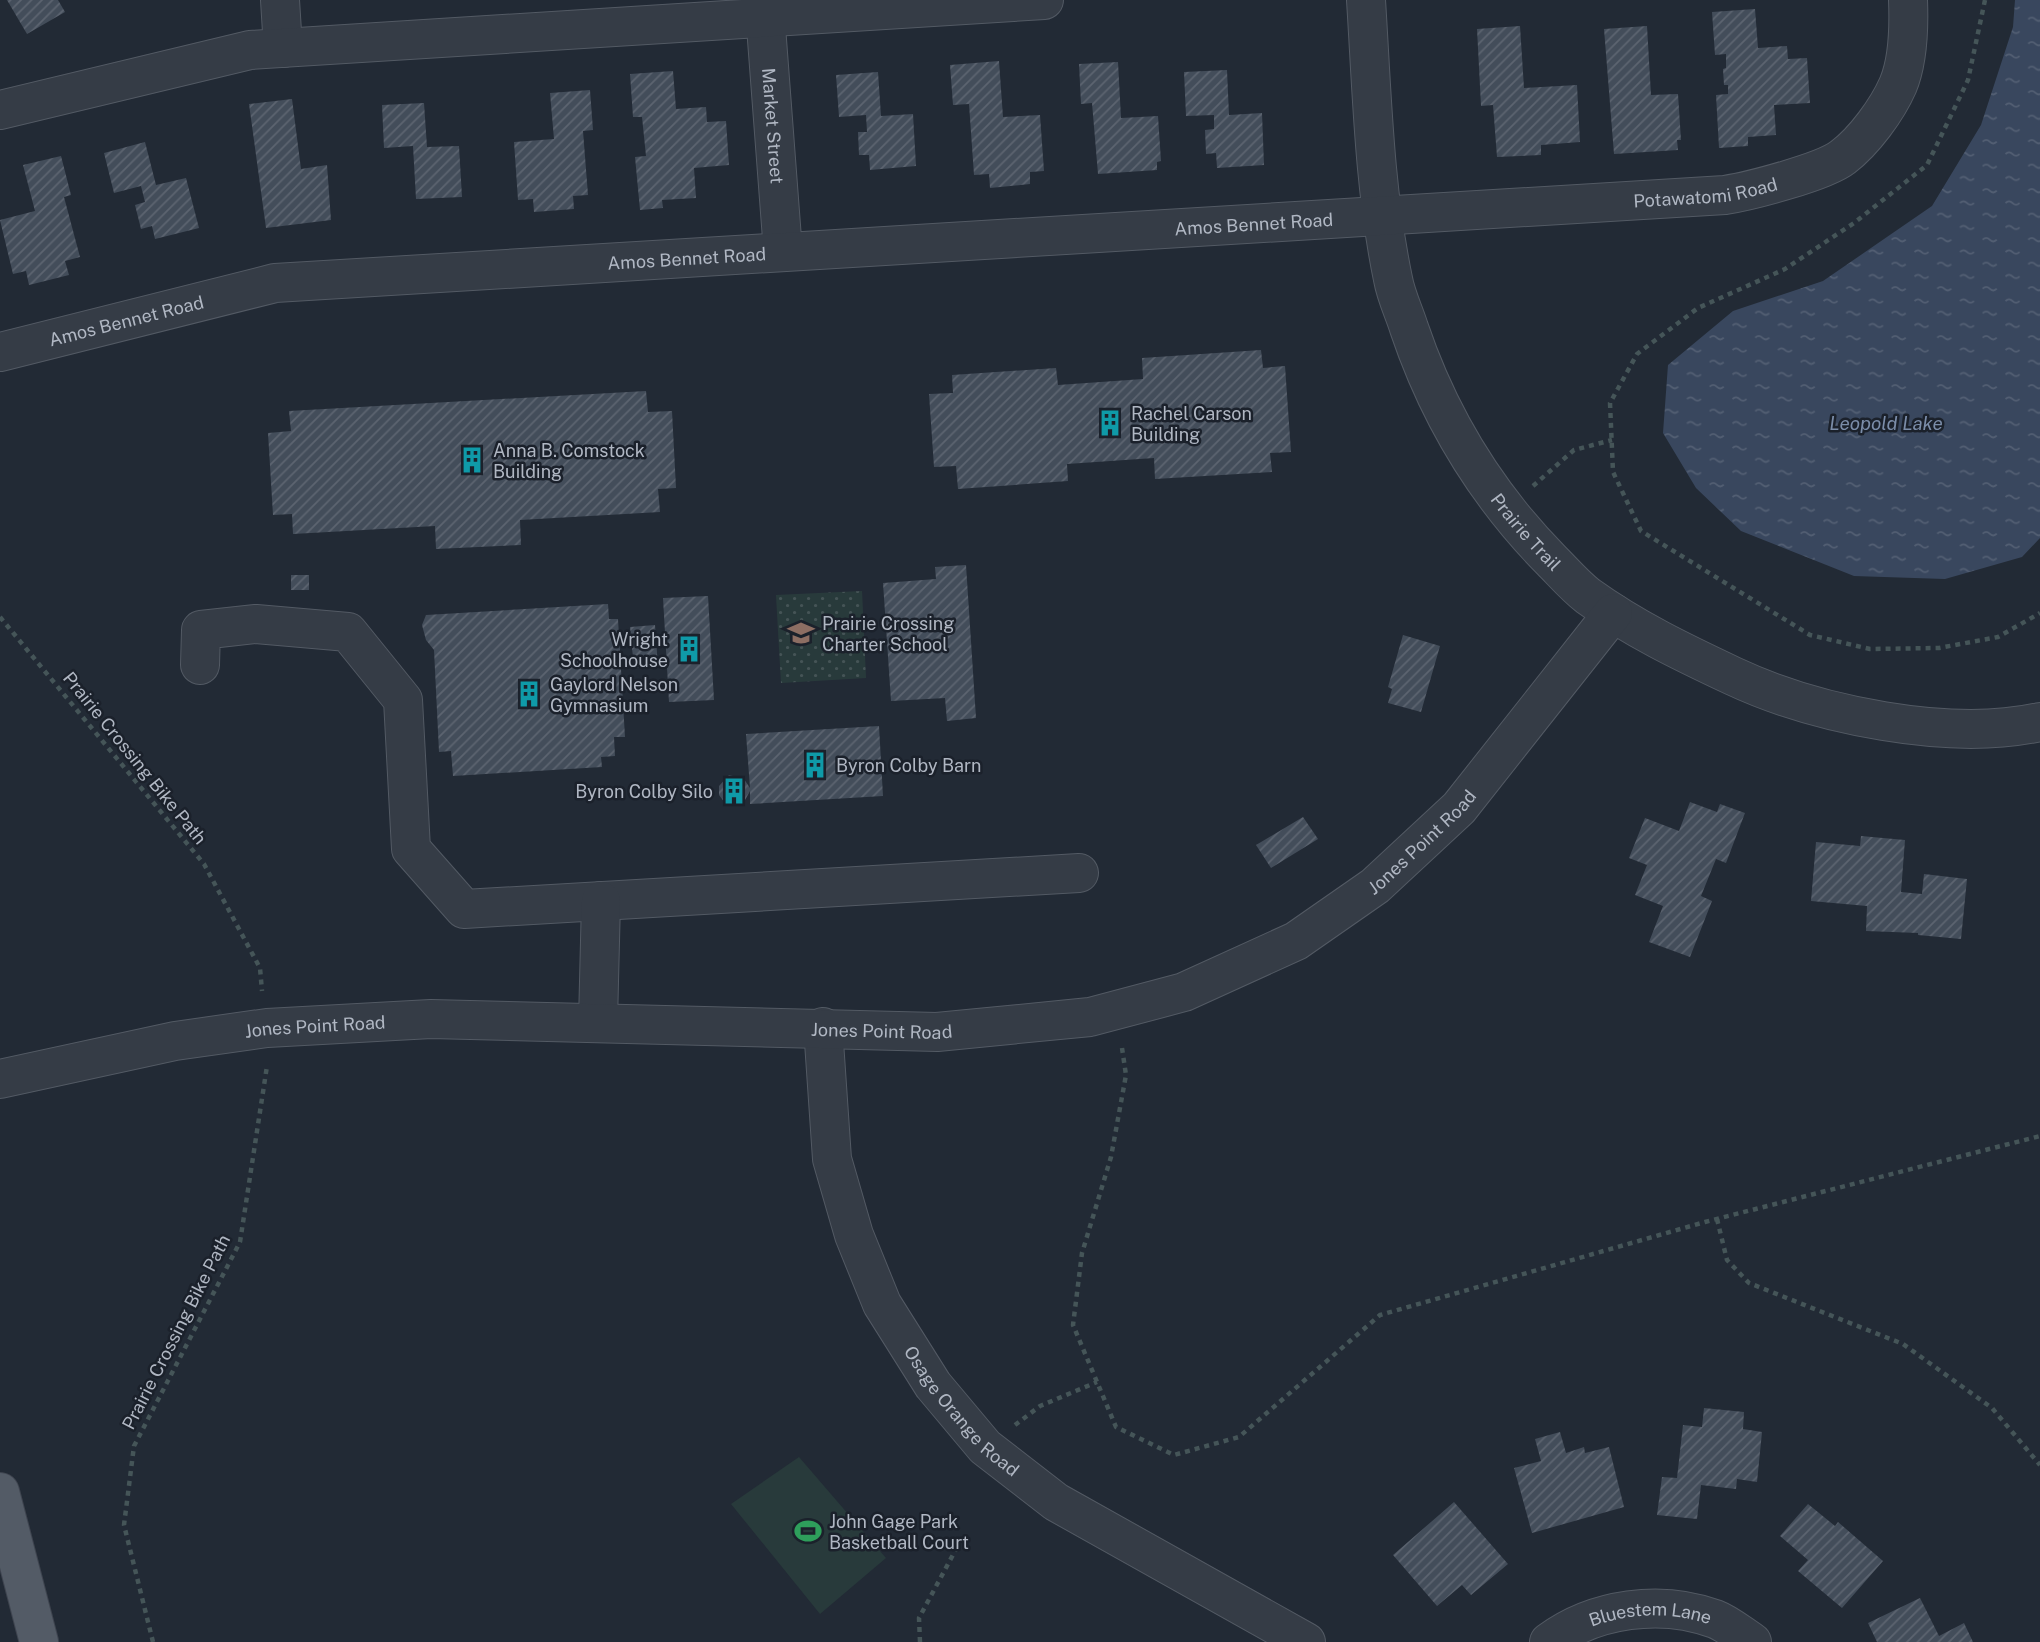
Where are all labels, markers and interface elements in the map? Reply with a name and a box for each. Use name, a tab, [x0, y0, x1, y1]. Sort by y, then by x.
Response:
street label: Market Street	[759, 67, 788, 184]
street label: Potawatomi Road	[1633, 173, 1780, 211]
street label: Amos Bennet Road	[1174, 208, 1334, 239]
street label: Amos Bennet Road	[607, 243, 767, 273]
street label: Amos Bennet Road	[46, 291, 206, 350]
place label: Rachel Carson Building	[1131, 403, 1252, 445]
building icon: Rachel Carson Building	[1095, 408, 1125, 438]
water label: Leopold Lake	[1829, 412, 1943, 434]
place label: Anna B. Comstock Building	[493, 440, 645, 482]
building icon: Anna B. Comstock Building	[457, 445, 487, 475]
street label: Prairie Trail	[1487, 489, 1566, 575]
place label: Prairie Crossing Charter School	[822, 613, 954, 655]
school or university icon: Prairie Crossing Charter School	[786, 618, 816, 648]
place label: Wright Schoolhouse	[560, 629, 668, 671]
building icon: Wright Schoolhouse	[674, 634, 704, 664]
street label: Prairie Crossing Bike Path	[59, 668, 211, 848]
place label: Gaylord Nelson Gymnasium	[550, 674, 678, 716]
building icon: Gaylord Nelson Gymnasium	[514, 679, 544, 709]
building icon: Byron Colby Barn	[800, 750, 830, 780]
place label: Byron Colby Barn	[836, 755, 981, 776]
building icon: Byron Colby Silo	[719, 776, 749, 806]
place label: Byron Colby Silo	[575, 781, 713, 802]
street label: Jones Point Road	[1364, 786, 1480, 898]
street label: Jones Point Road	[243, 1011, 386, 1042]
street label: Jones Point Road	[811, 1018, 953, 1043]
street label: Prairie Crossing Bike Path	[118, 1231, 234, 1433]
street label: Osage Orange Road	[900, 1342, 1023, 1480]
place label: John Gage Park Basketball Court	[829, 1511, 969, 1553]
sports icon: John Gage Park Basketball Court	[793, 1516, 823, 1546]
street label: Bluestem Lane	[1586, 1598, 1714, 1630]

